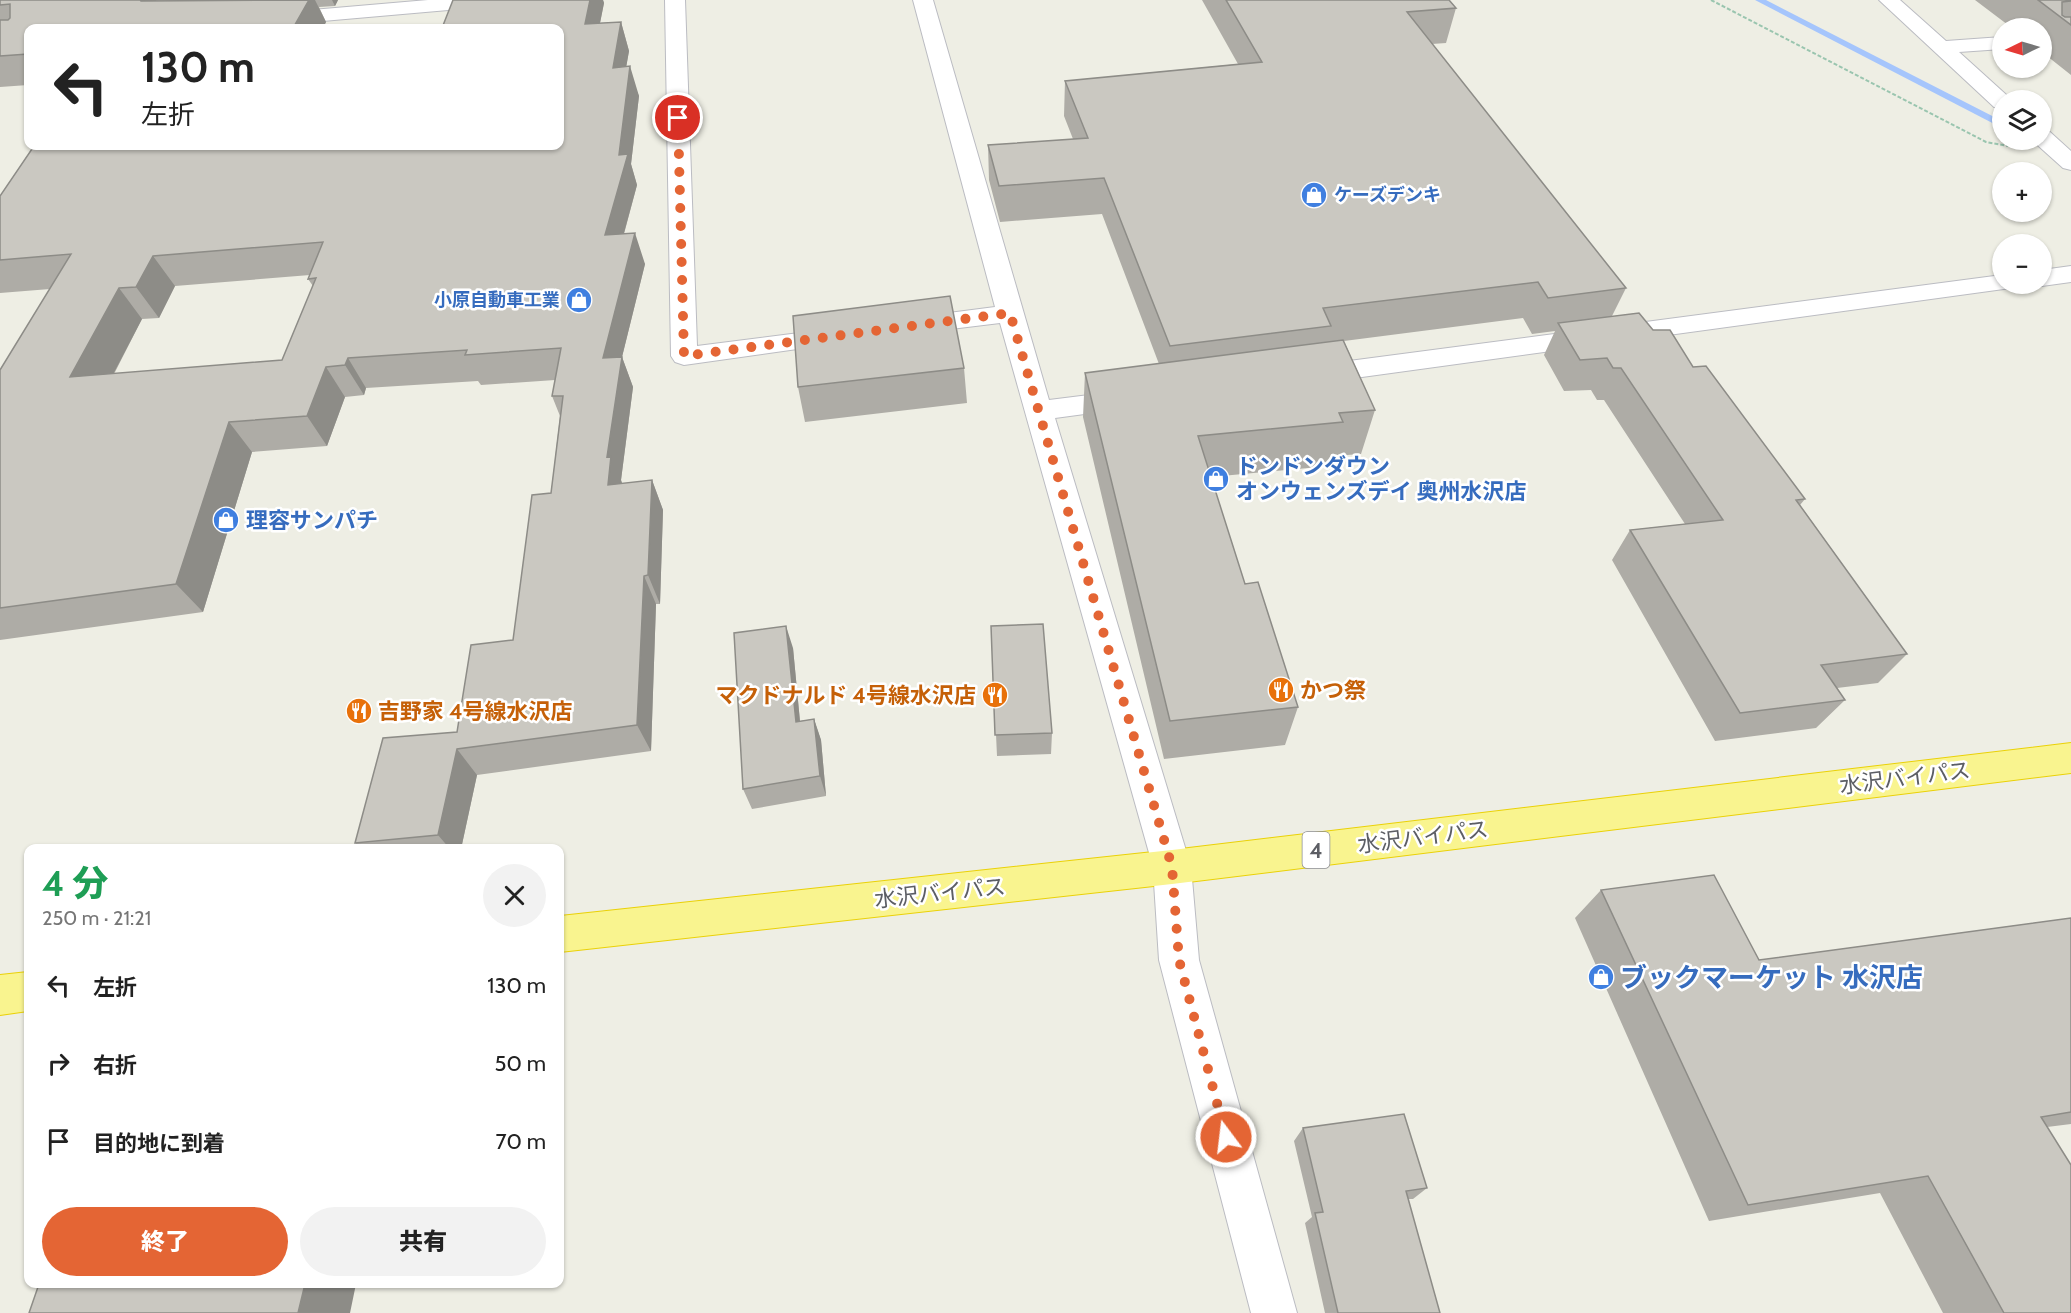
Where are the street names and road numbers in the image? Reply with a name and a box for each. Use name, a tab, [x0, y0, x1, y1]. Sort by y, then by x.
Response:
street label: 水沢バイパス	[1838, 757, 1972, 799]
street label: 水沢バイパス	[1356, 816, 1490, 858]
road number: 4	[1302, 832, 1330, 868]
street label: 水沢バイパス	[873, 873, 1007, 913]

